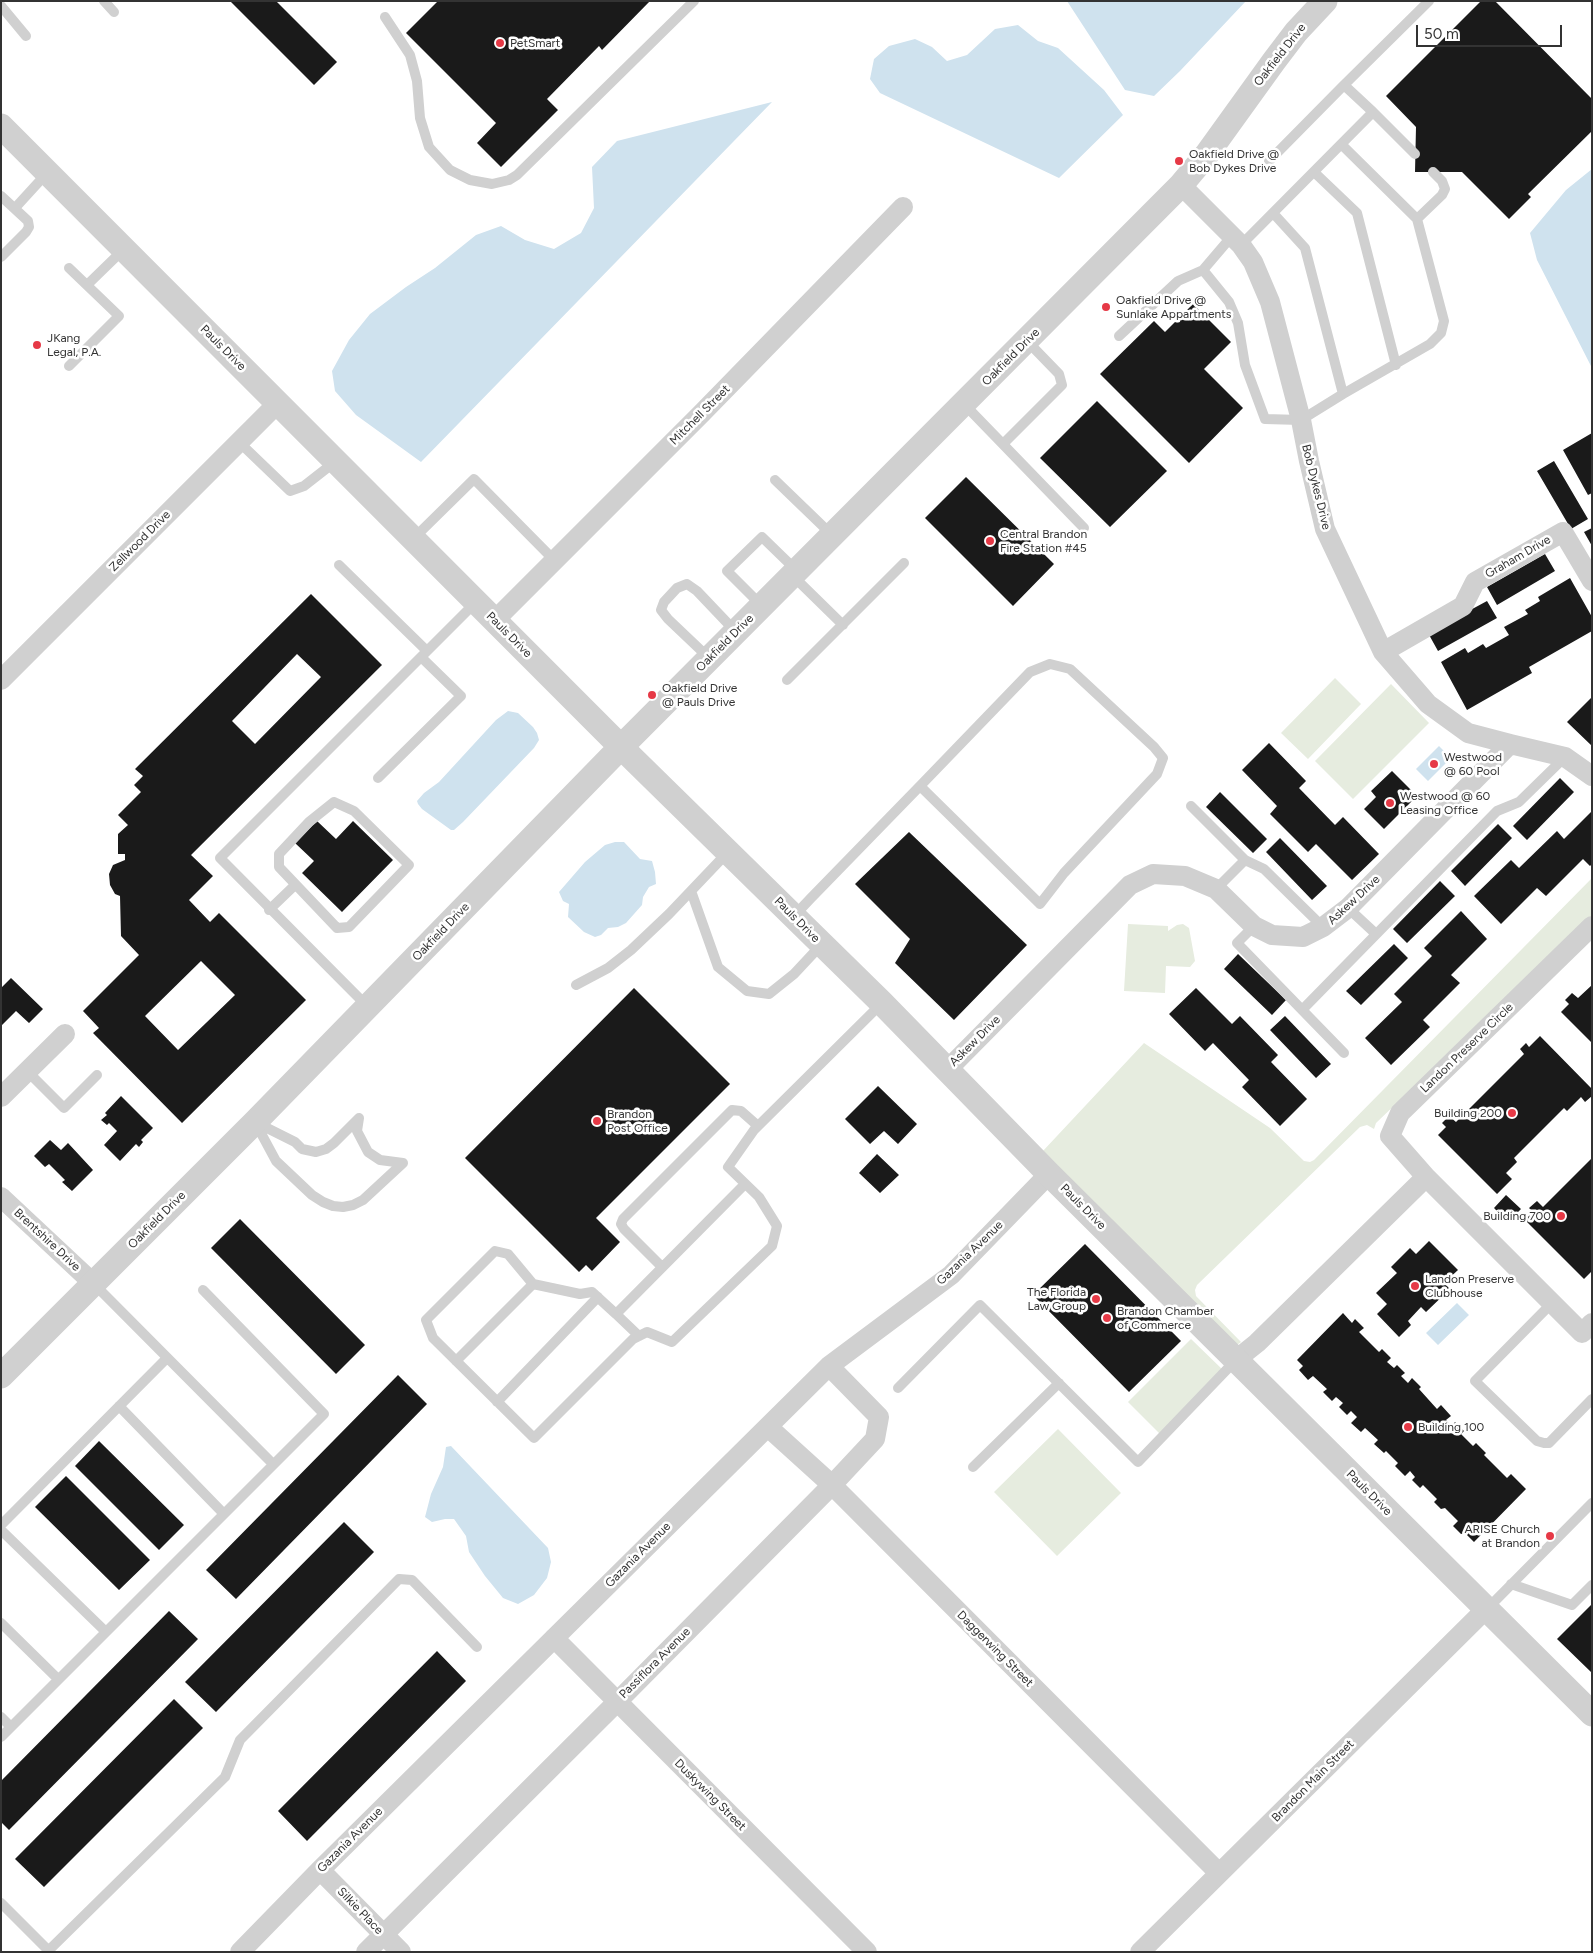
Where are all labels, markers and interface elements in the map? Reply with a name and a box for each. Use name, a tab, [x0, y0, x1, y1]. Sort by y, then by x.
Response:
scale bar	[1418, 15, 1564, 47]
street label: Oakfield Drive	[1251, 21, 1309, 89]
text: 50 m	[1424, 25, 1459, 43]
place label: PetSmart	[510, 36, 560, 50]
marker: PetSmart	[494, 37, 506, 49]
place label: Oakfield Drive @ Bob Dykes Drive	[1189, 147, 1279, 175]
marker: Oakfield Drive @ Bob Dykes Drive	[1173, 155, 1185, 167]
place label: Oakfield Drive @ Sunlake Appartments	[1116, 293, 1231, 321]
marker: Oakfield Drive @ Sunlake Appartments	[1100, 301, 1112, 313]
street label: Pauls Drive	[197, 322, 249, 374]
street label: Oakfield Drive	[979, 325, 1043, 389]
place label: JKang Legal, P.A.	[47, 331, 101, 359]
marker: JKang Legal, P.A.	[31, 339, 43, 351]
street label: Mitchell Street	[667, 382, 733, 448]
street label: Bob Dykes Drive	[1298, 443, 1334, 531]
street label: Zellwood Drive	[106, 507, 174, 575]
place label: Central Brandon Fire Station #45	[1000, 527, 1087, 555]
street label: Graham Drive	[1483, 533, 1553, 581]
marker: Central Brandon Fire Station #45	[984, 535, 996, 547]
street label: Pauls Drive	[483, 609, 535, 661]
street label: Oakfield Drive	[693, 611, 757, 675]
place label: Oakfield Drive @ Pauls Drive	[662, 681, 737, 709]
marker: Oakfield Drive @ Pauls Drive	[646, 689, 658, 701]
place label: Westwood @ 60 Pool	[1444, 750, 1502, 778]
marker: Westwood @ 60 Pool	[1428, 758, 1440, 770]
place label: Westwood @ 60 Leasing Office	[1400, 789, 1490, 817]
marker: Westwood @ 60 Leasing Office	[1384, 797, 1396, 809]
street label: Askew Drive	[1325, 872, 1383, 928]
street label: Pauls Drive	[771, 894, 823, 946]
street label: Oakfield Drive	[410, 900, 472, 964]
street label: Landon Preserve Circle	[1418, 1000, 1516, 1096]
street label: Askew Drive	[947, 1013, 1003, 1069]
place label: Building 200	[1434, 1106, 1502, 1120]
place label: Brandon Post Office	[607, 1107, 668, 1135]
marker: Building 200	[1506, 1107, 1518, 1119]
marker: Brandon Post Office	[591, 1115, 603, 1127]
street label: Pauls Drive	[1057, 1181, 1109, 1233]
street label: Oakfield Drive	[125, 1188, 189, 1252]
street label: Brentshire Drive	[11, 1206, 83, 1274]
place label: Building 700	[1483, 1209, 1551, 1223]
marker: Building 700	[1555, 1210, 1567, 1222]
street label: Gazania Avenue	[934, 1218, 1006, 1288]
place label: Landon Preserve Clubhouse	[1425, 1272, 1514, 1300]
marker: Landon Preserve Clubhouse	[1409, 1280, 1421, 1292]
place label: The Florida Law Group	[1027, 1285, 1086, 1313]
marker: The Florida Law Group	[1090, 1293, 1102, 1305]
place label: Brandon Chamber of Commerce	[1117, 1304, 1214, 1332]
marker: Brandon Chamber of Commerce	[1101, 1312, 1113, 1324]
place label: Building 100	[1418, 1420, 1484, 1434]
marker: Building 100	[1402, 1421, 1414, 1433]
street label: Pauls Drive	[1343, 1467, 1395, 1519]
street label: Gazania Avenue	[602, 1519, 674, 1591]
place label: ARISE Church at Brandon	[1464, 1522, 1540, 1550]
marker: ARISE Church at Brandon	[1544, 1530, 1556, 1542]
street label: Daggerwing Street	[954, 1608, 1036, 1690]
street label: Passiflora Avenue	[616, 1624, 694, 1702]
street label: Brandon Main Street	[1269, 1737, 1357, 1825]
street label: Duskywing Street	[671, 1756, 749, 1834]
street label: Gazania Avenue	[314, 1804, 386, 1876]
street label: Silkie Place	[334, 1885, 386, 1937]

